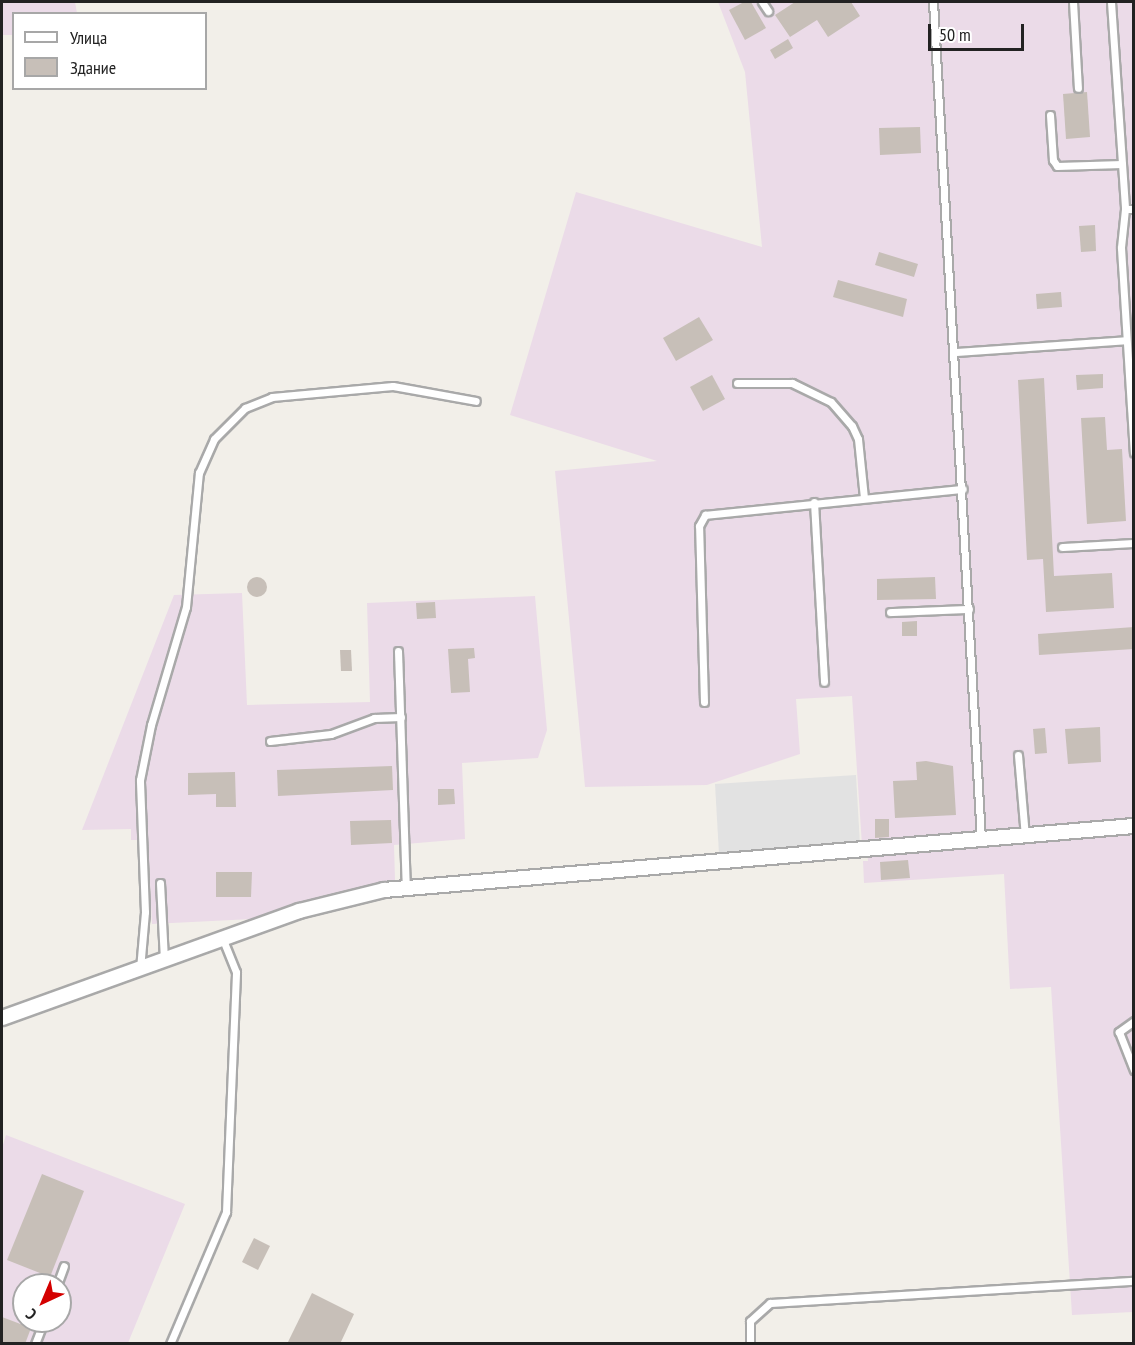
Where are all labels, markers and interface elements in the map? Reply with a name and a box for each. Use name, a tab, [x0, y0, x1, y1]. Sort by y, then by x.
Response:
legend	[12, 12, 207, 90]
scale bar	[931, 12, 1027, 50]
text: 50 m	[939, 23, 971, 46]
text: Улица	[70, 26, 107, 49]
text: Здание	[70, 56, 116, 79]
north arrow	[12, 1273, 72, 1333]
text: С	[21, 1305, 40, 1324]

